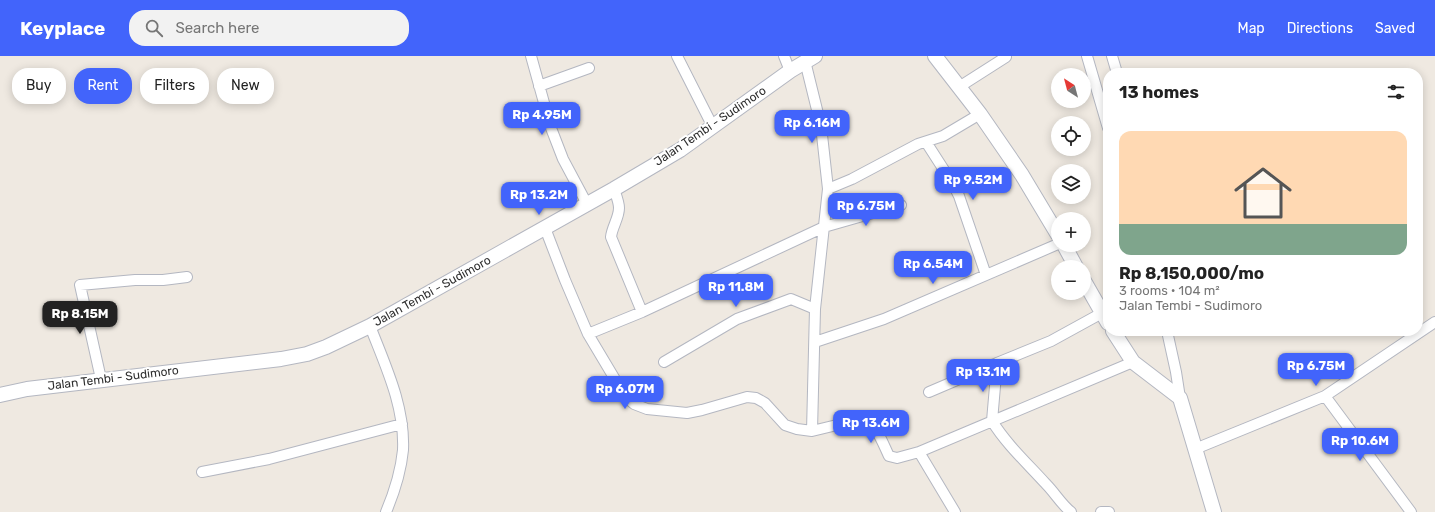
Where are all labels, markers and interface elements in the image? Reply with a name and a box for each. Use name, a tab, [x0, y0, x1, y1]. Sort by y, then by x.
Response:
search box	[129, 10, 409, 46]
text: Keyplace	[20, 17, 105, 40]
icon: search	[143, 17, 165, 39]
text: Search here	[175, 19, 260, 37]
text: Map	[1238, 20, 1265, 37]
text: Directions	[1287, 20, 1353, 37]
text: Saved	[1375, 20, 1415, 37]
chip: Buy	[12, 68, 66, 104]
chip: Rent	[74, 68, 132, 104]
chip: Filters	[140, 68, 209, 104]
chip: New	[217, 68, 274, 104]
north arrow	[1051, 68, 1091, 108]
map controls	[1051, 68, 1091, 300]
icon: filters	[1385, 81, 1407, 103]
text: 13 homes	[1119, 82, 1199, 102]
street label: Jalan Tembi - Sudimoro	[651, 83, 769, 169]
pin: Rp 4.95M	[501, 102, 583, 136]
text: Rp 4.95M	[512, 107, 572, 122]
pin: Rp 6.16M	[771, 110, 853, 144]
text: Rp 6.16M	[784, 115, 840, 130]
button: locate	[1051, 116, 1091, 156]
icon: home	[1227, 157, 1299, 229]
button: layers	[1051, 164, 1091, 204]
pin: Rp 9.52M	[932, 167, 1014, 201]
text: Rp 9.52M	[944, 172, 1002, 187]
pin: Rp 13.2M	[498, 182, 580, 216]
text: Rp 13.2M	[510, 187, 568, 202]
pin: Rp 6.75M	[825, 193, 907, 227]
text: Rp 6.75M	[837, 198, 895, 213]
button: +	[1051, 212, 1091, 252]
pin: Rp 6.54M	[892, 251, 974, 285]
street label: Jalan Tembi - Sudimoro	[371, 253, 493, 329]
text: Rp 6.54M	[903, 256, 963, 271]
button: −	[1051, 260, 1091, 300]
text: Rp 8,150,000/mo	[1119, 263, 1264, 283]
pin: Rp 11.8M	[695, 274, 777, 308]
text: Rp 11.8M	[708, 279, 764, 294]
text: 3 rooms · 104 m²	[1119, 283, 1220, 298]
text: Jalan Tembi - Sudimoro	[1119, 298, 1262, 313]
pin: Rp 8.15M	[39, 301, 121, 335]
text: Rp 8.15M	[51, 306, 109, 321]
pin: Rp 6.75M	[1275, 353, 1357, 387]
text: Rp 6.75M	[1287, 358, 1345, 373]
pin: Rp 13.1M	[942, 359, 1024, 393]
street label: Jalan Tembi - Sudimoro	[47, 363, 180, 393]
text: Rp 13.1M	[955, 364, 1011, 379]
pin: Rp 6.07M	[584, 376, 666, 410]
text: Rp 6.07M	[595, 381, 655, 396]
pin: Rp 13.6M	[830, 410, 912, 444]
text: Rp 13.6M	[842, 415, 900, 430]
pin: Rp 10.6M	[1319, 428, 1401, 462]
text: Rp 10.6M	[1331, 433, 1389, 448]

